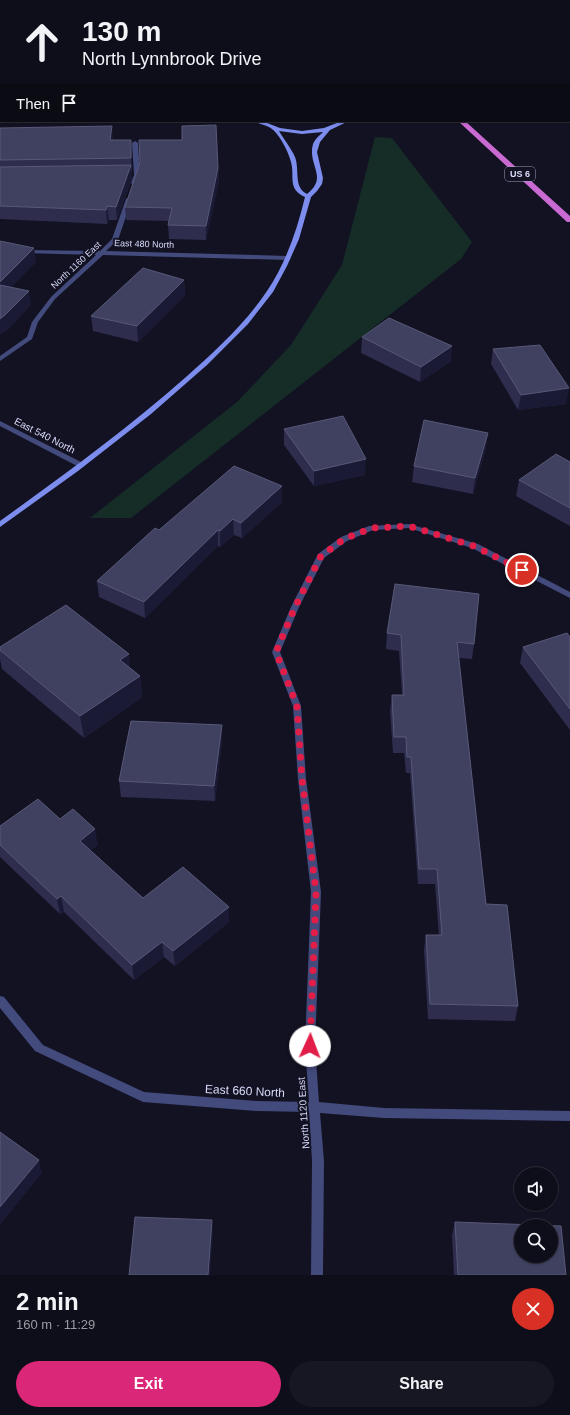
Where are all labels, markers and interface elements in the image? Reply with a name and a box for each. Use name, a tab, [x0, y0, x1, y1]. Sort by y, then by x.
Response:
icon: ahead	[16, 16, 68, 68]
text: 130 m	[82, 16, 161, 47]
text: North Lynnbrook Drive	[82, 49, 261, 69]
icon: arrive	[58, 92, 80, 114]
text: Then	[16, 95, 50, 112]
road number: US 6	[505, 167, 535, 181]
street label: East 480 North	[114, 238, 174, 250]
street label: North 1160 East	[49, 239, 103, 291]
street label: East 540 North	[13, 415, 77, 455]
pin	[505, 553, 539, 587]
icon: arrive	[511, 559, 533, 581]
position arrow	[289, 1025, 331, 1067]
street label: North 1120 East	[296, 1077, 311, 1149]
street label: East 660 North	[205, 1082, 285, 1100]
map controls	[514, 1167, 558, 1263]
button: sound	[514, 1167, 558, 1211]
button: search	[514, 1219, 558, 1263]
text: 2 min	[16, 1288, 79, 1315]
button: close	[512, 1288, 554, 1330]
text: 160 m · 11:29	[16, 1317, 95, 1332]
button: Exit	[16, 1361, 281, 1407]
button: Share	[289, 1361, 554, 1407]

